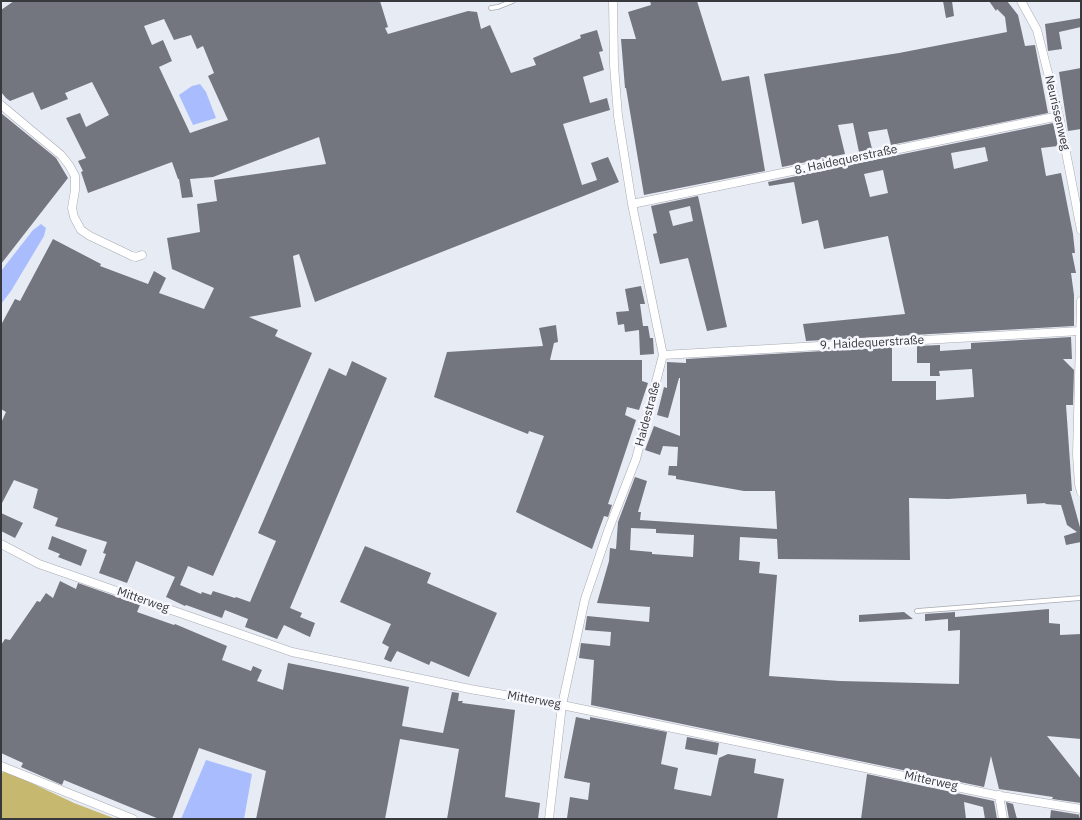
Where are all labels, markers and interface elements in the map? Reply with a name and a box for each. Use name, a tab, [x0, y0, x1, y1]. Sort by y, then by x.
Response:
street label: Neurissenweg	[1041, 74, 1073, 152]
street label: 8. Haidequerstraße	[793, 142, 899, 178]
street label: 9. Haidequerstraße	[819, 333, 925, 353]
street label: Haidestraße	[632, 380, 664, 448]
street label: Mitterweg	[115, 584, 171, 616]
street label: Mitterweg	[506, 688, 562, 712]
street label: Mitterweg	[903, 768, 959, 794]

